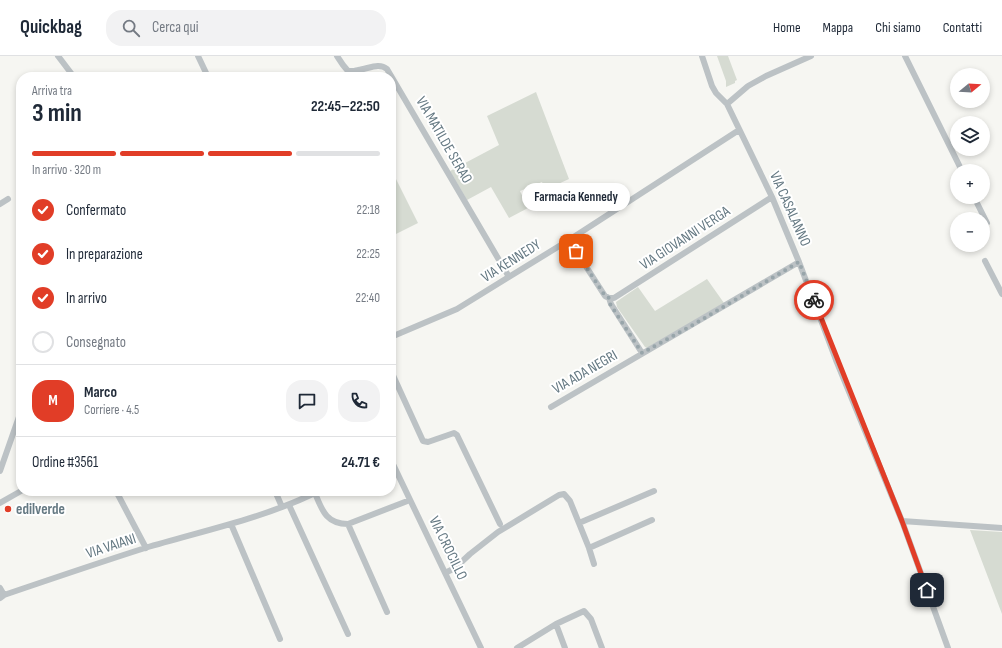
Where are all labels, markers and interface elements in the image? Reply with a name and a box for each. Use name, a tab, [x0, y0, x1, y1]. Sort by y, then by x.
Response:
search box	[106, 10, 386, 46]
text: Quickbag	[20, 16, 82, 39]
icon: search	[120, 17, 142, 39]
text: Cerca qui	[152, 18, 199, 37]
text: Home	[773, 19, 801, 36]
text: Mappa	[823, 19, 853, 36]
text: Chi siamo	[875, 19, 921, 36]
text: Contatti	[943, 19, 982, 36]
north arrow	[950, 68, 990, 108]
map controls	[950, 68, 990, 252]
text: Arriva tra	[32, 83, 72, 99]
street label: VIA MATILDE SERAO	[412, 93, 476, 187]
text: 22:45–22:50	[311, 97, 380, 116]
text: 3 min	[32, 98, 82, 129]
button: layers	[950, 116, 990, 156]
text: In arrivo · 320 m	[32, 162, 101, 178]
button: +	[950, 164, 990, 204]
street label: VIA CASALANNO	[765, 169, 815, 249]
callout: Farmacia Kennedy	[522, 183, 630, 211]
text: Farmacia Kennedy	[534, 189, 618, 205]
icon: check	[32, 199, 54, 221]
text: Confermato	[66, 201, 126, 220]
text: 22:18	[357, 202, 380, 218]
street label: VIA GIOVANNI VERGA	[636, 202, 734, 274]
button: −	[950, 212, 990, 252]
pin	[559, 234, 593, 268]
street label: VIA KENNEDY	[478, 235, 545, 287]
icon: bag	[565, 240, 587, 262]
icon: check	[32, 243, 54, 265]
text: In preparazione	[66, 245, 143, 264]
text: 22:25	[356, 246, 380, 262]
courier	[794, 280, 834, 320]
icon: check	[32, 287, 54, 309]
text: In arrivo	[66, 289, 107, 308]
icon: bike	[803, 289, 825, 311]
text: 22:40	[356, 290, 380, 306]
text: Consegnato	[66, 333, 126, 352]
street label: VIA ADA NEGRI	[549, 346, 621, 398]
button: chat	[286, 380, 328, 422]
button: phone	[338, 380, 380, 422]
text: Marco	[84, 383, 117, 402]
text: M	[48, 391, 58, 410]
text: Corriere · 4.5	[84, 402, 139, 418]
text: Ordine #3561	[32, 453, 98, 472]
text: 24.71 €	[341, 453, 380, 472]
place label: edilverde	[16, 500, 65, 519]
marker: edilverde	[3, 504, 13, 514]
street label: VIA CROCILLO	[424, 513, 472, 583]
street label: VIA VAIANI	[84, 529, 138, 563]
pin	[910, 573, 944, 607]
icon: home	[916, 579, 938, 601]

